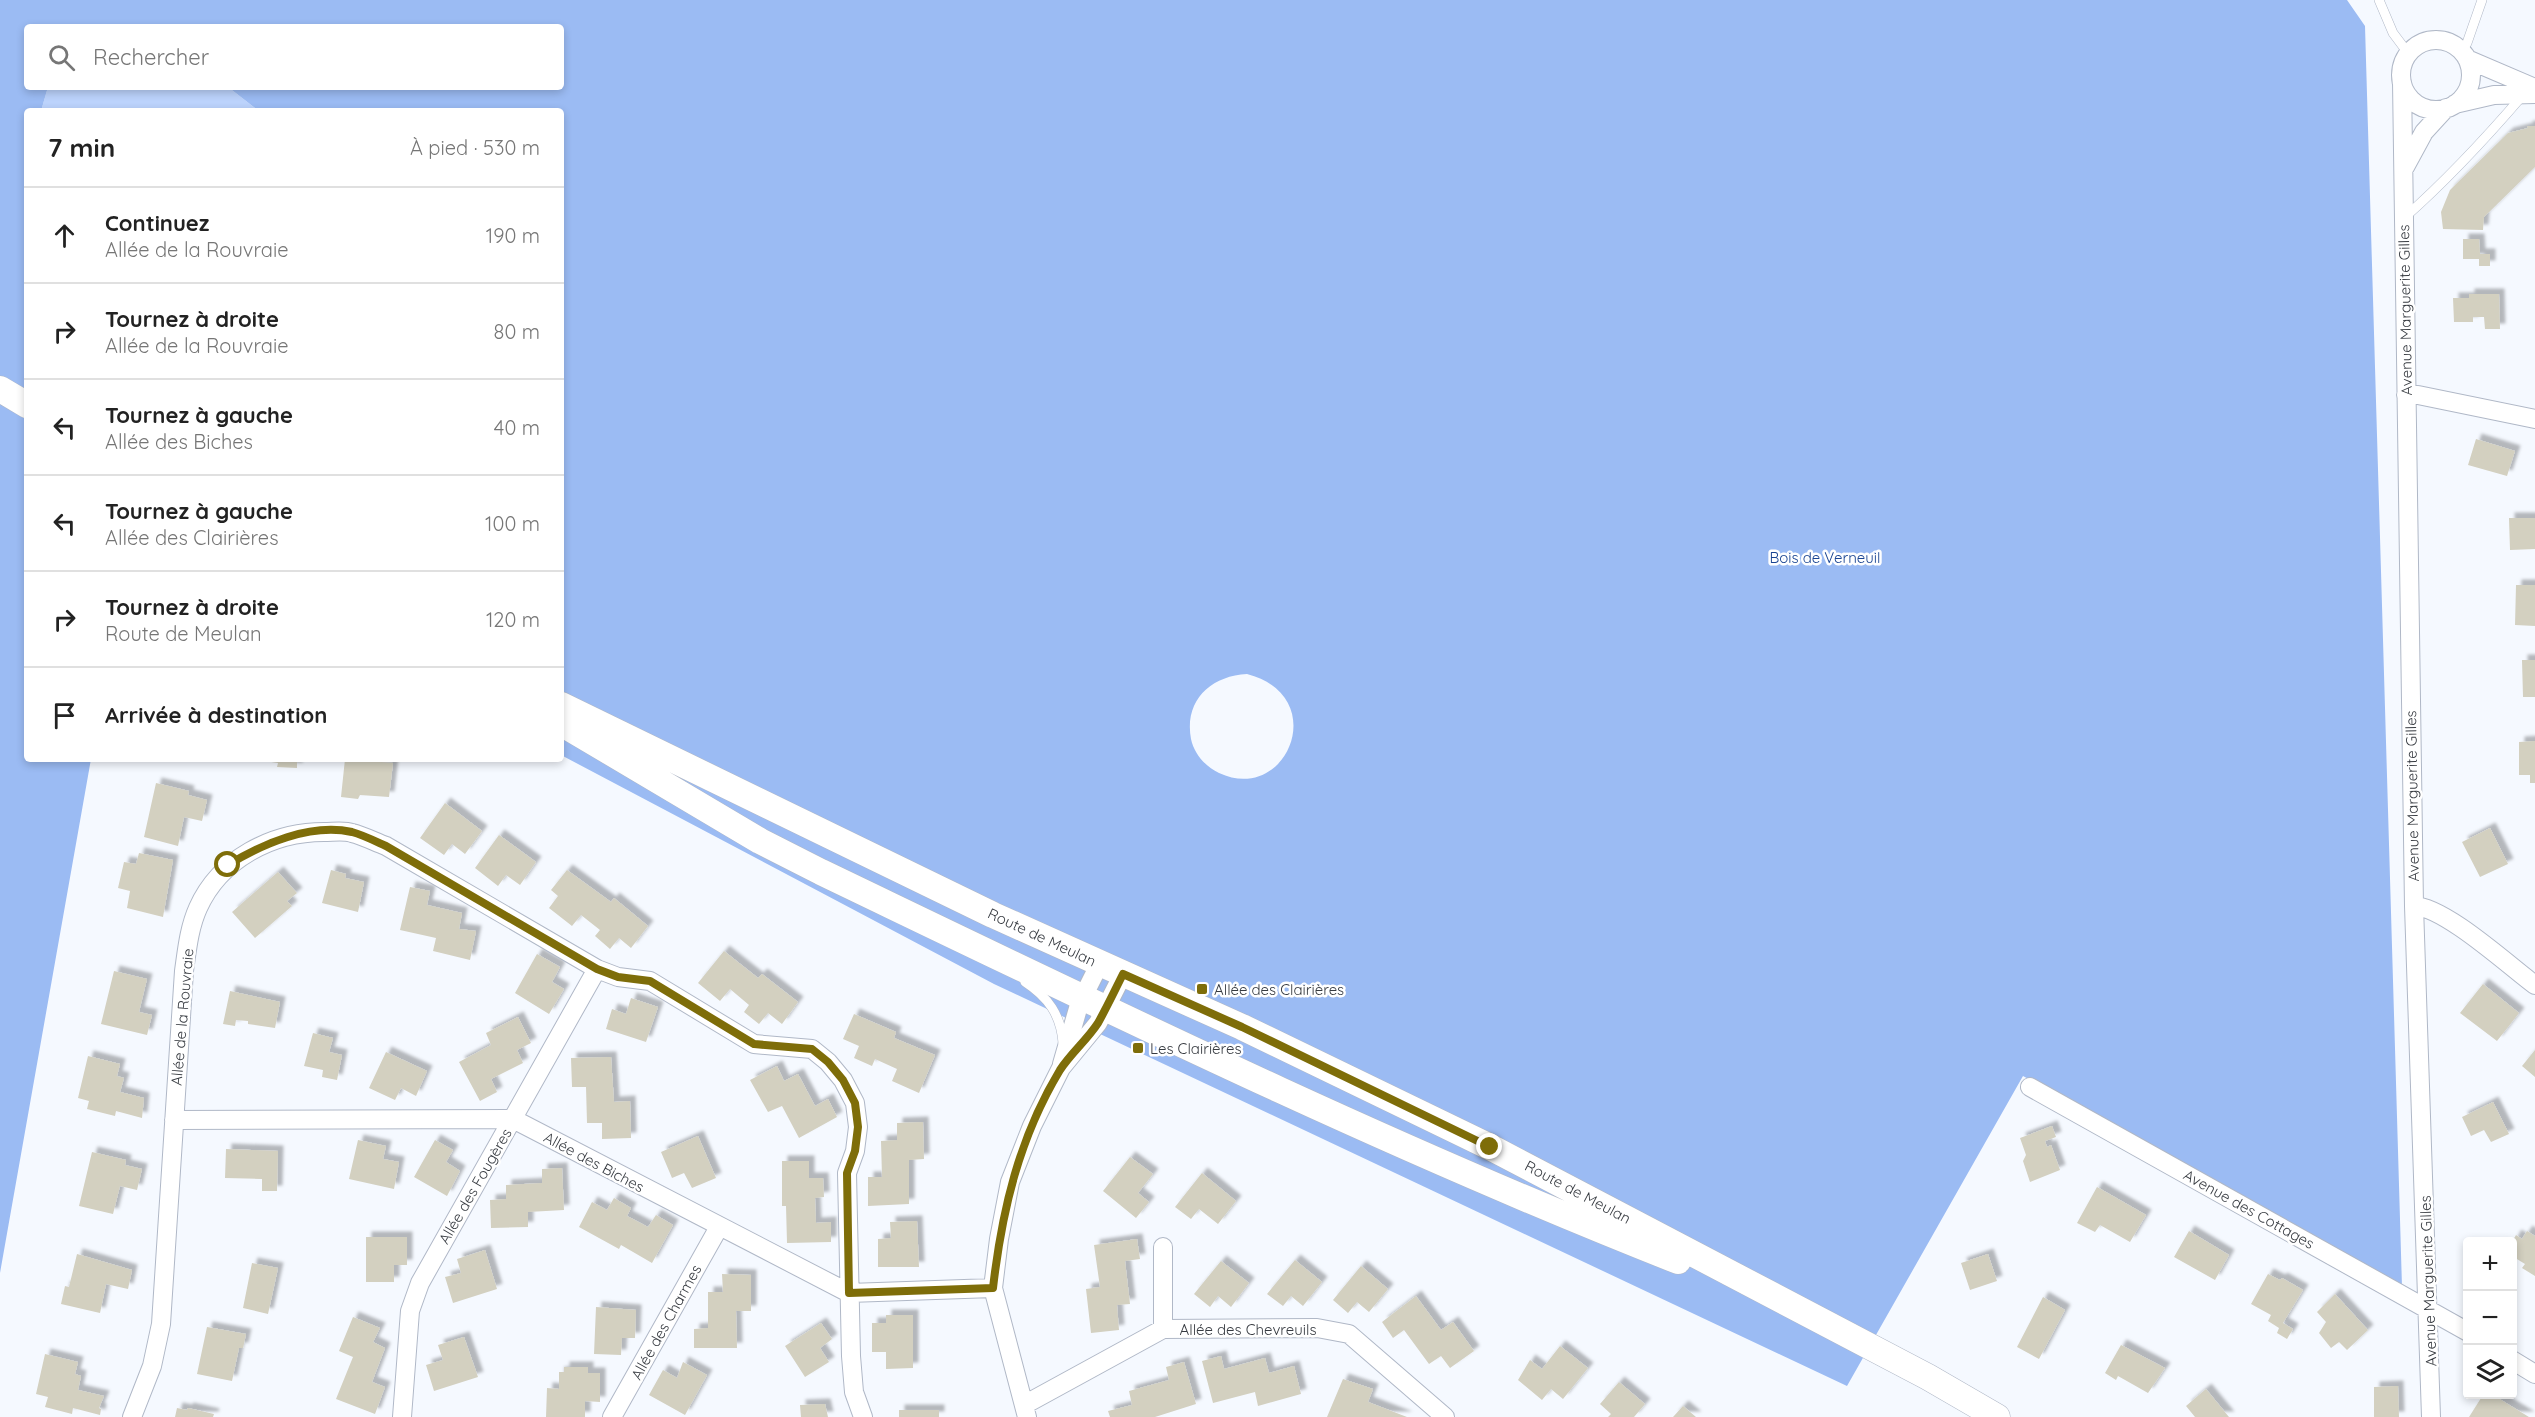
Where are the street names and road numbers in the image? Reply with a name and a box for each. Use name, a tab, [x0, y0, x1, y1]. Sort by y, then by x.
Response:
street label: Avenue Marguerite Gilles	[2394, 224, 2416, 396]
street label: Avenue Marguerite Gilles	[2401, 710, 2423, 882]
street label: Route de Meulan	[985, 904, 1099, 970]
street label: Allée de la Rouvraie	[167, 948, 197, 1086]
street label: Allée des Fougères	[434, 1125, 516, 1247]
street label: Allée des Biches	[541, 1128, 647, 1196]
street label: Route de Meulan	[1522, 1156, 1634, 1228]
street label: Avenue des Cottages	[2180, 1165, 2318, 1253]
street label: Avenue Marguerite Gilles	[2416, 1195, 2440, 1367]
street label: Allée des Charmes	[627, 1261, 705, 1383]
street label: Allée des Chevreuils	[1180, 1320, 1317, 1339]

